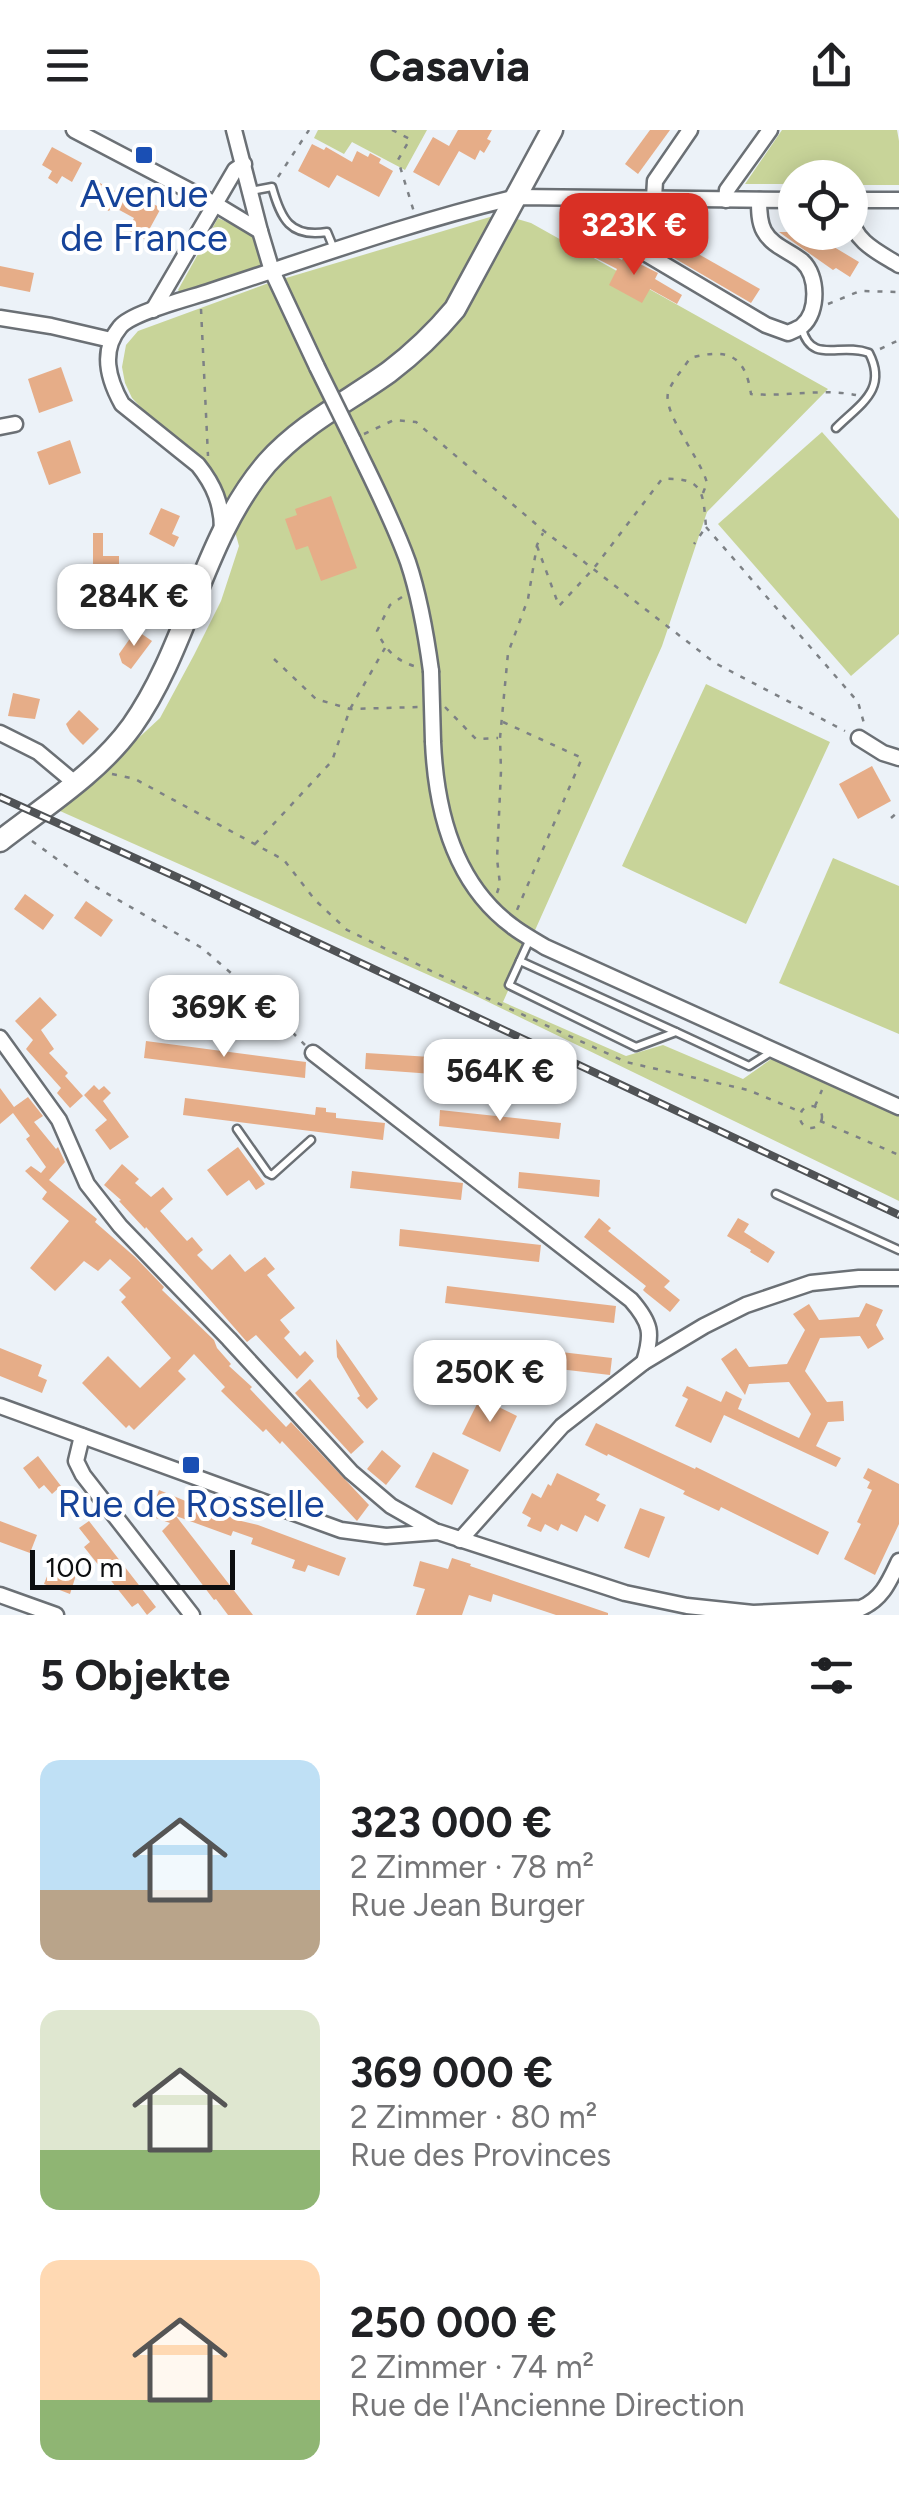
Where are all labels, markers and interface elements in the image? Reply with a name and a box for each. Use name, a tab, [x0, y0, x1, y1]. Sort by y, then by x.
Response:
icon: menu	[40, 38, 95, 93]
text: Casavia	[369, 38, 530, 92]
icon: share	[804, 38, 859, 93]
marker: Avenue de France	[133, 144, 155, 166]
map controls	[778, 160, 868, 250]
button: locate	[778, 160, 868, 250]
place label: Avenue de France	[60, 171, 228, 261]
pin: 323K €	[553, 193, 715, 278]
text: 323K €	[581, 206, 687, 244]
pin: 284K €	[53, 564, 215, 649]
text: 284K €	[79, 577, 189, 615]
pin: 369K €	[143, 975, 305, 1060]
text: 369K €	[171, 988, 277, 1026]
pin: 564K €	[419, 1039, 581, 1124]
text: 564K €	[446, 1052, 554, 1090]
pin: 250K €	[409, 1340, 571, 1425]
text: 250K €	[435, 1353, 545, 1391]
marker: Rue de Rosselle	[180, 1454, 202, 1476]
place label: Rue de Rosselle	[58, 1481, 324, 1527]
scale bar	[30, 1545, 235, 1590]
text: 100 m	[45, 1550, 123, 1584]
icon: filters	[804, 1648, 859, 1703]
text: 5 Objekte	[40, 1650, 230, 1701]
text: 323 000 €	[350, 1797, 552, 1848]
icon: home	[120, 1800, 240, 1920]
text: 2 Zimmer · 78 m²	[350, 1848, 594, 1886]
text: Rue Jean Burger	[350, 1886, 585, 1924]
text: 369 000 €	[350, 2047, 553, 2098]
icon: home	[120, 2050, 240, 2170]
text: 2 Zimmer · 80 m²	[350, 2098, 597, 2136]
text: Rue des Provinces	[350, 2136, 611, 2174]
text: 250 000 €	[350, 2297, 557, 2348]
icon: home	[120, 2300, 240, 2420]
text: 2 Zimmer · 74 m²	[350, 2348, 594, 2386]
text: Rue de l'Ancienne Direction	[350, 2386, 745, 2424]

